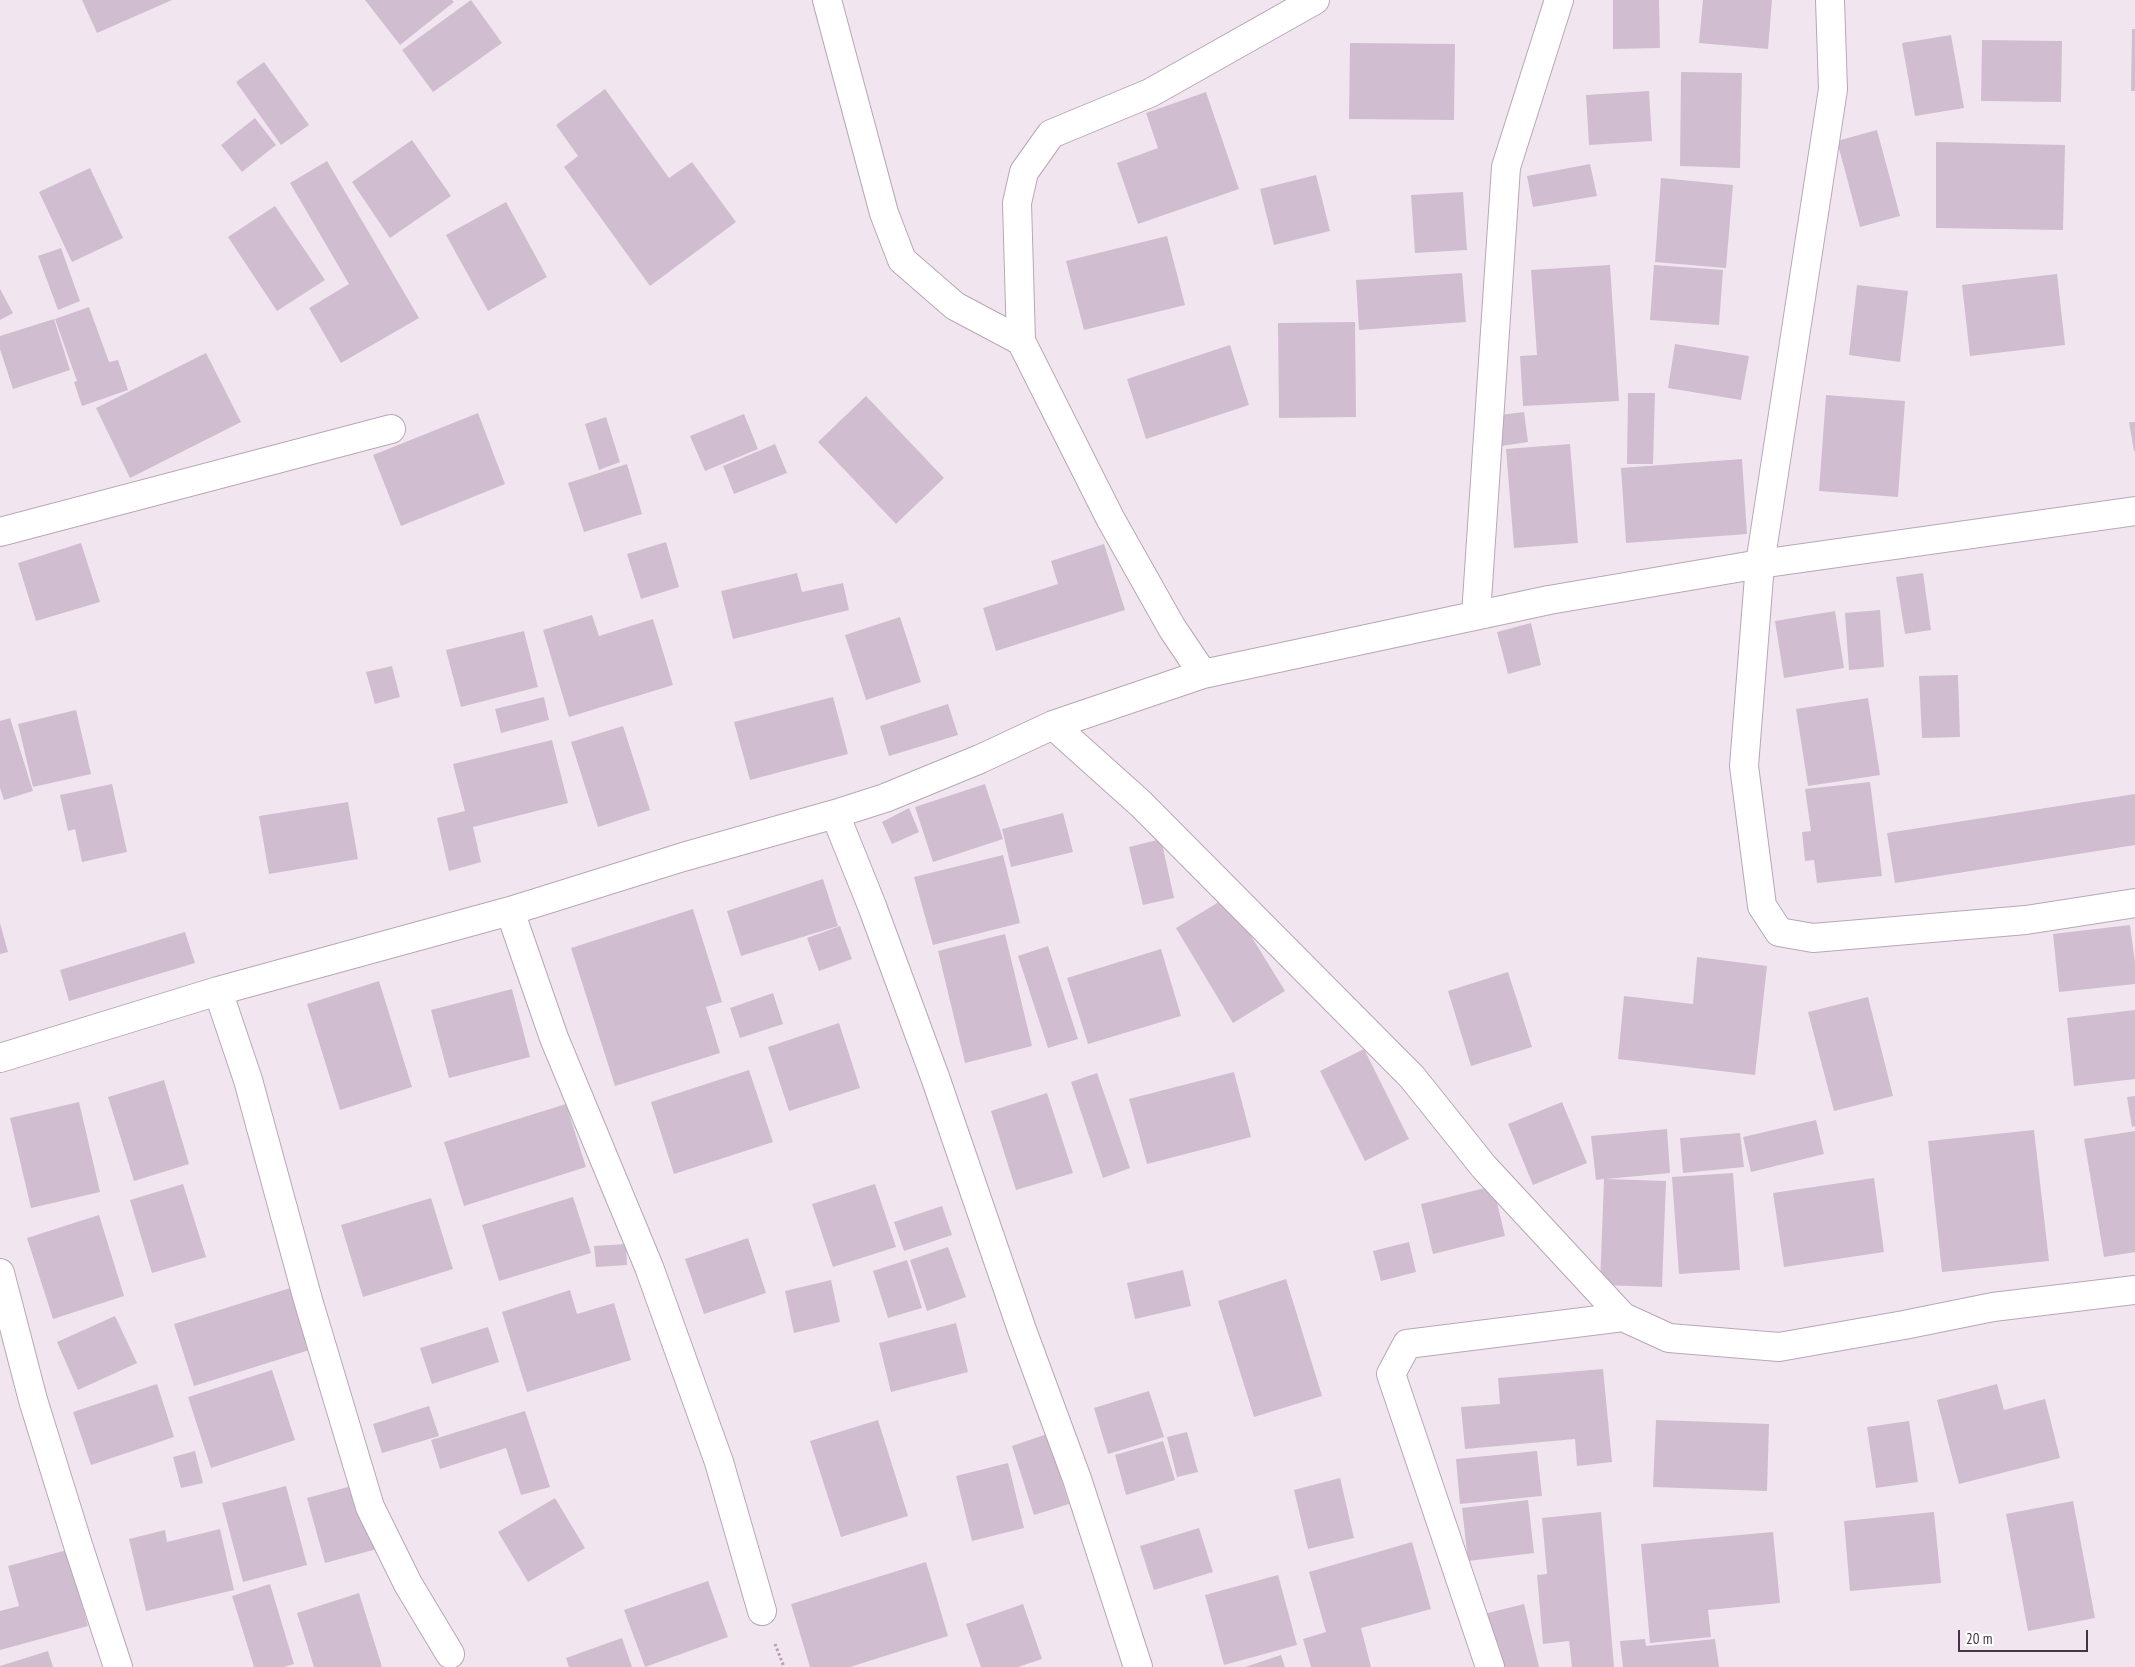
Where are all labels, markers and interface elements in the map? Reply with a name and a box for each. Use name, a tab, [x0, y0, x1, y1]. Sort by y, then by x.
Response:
scale bar	[1960, 1620, 2090, 1652]
text: 20 m	[1966, 1629, 1992, 1648]

